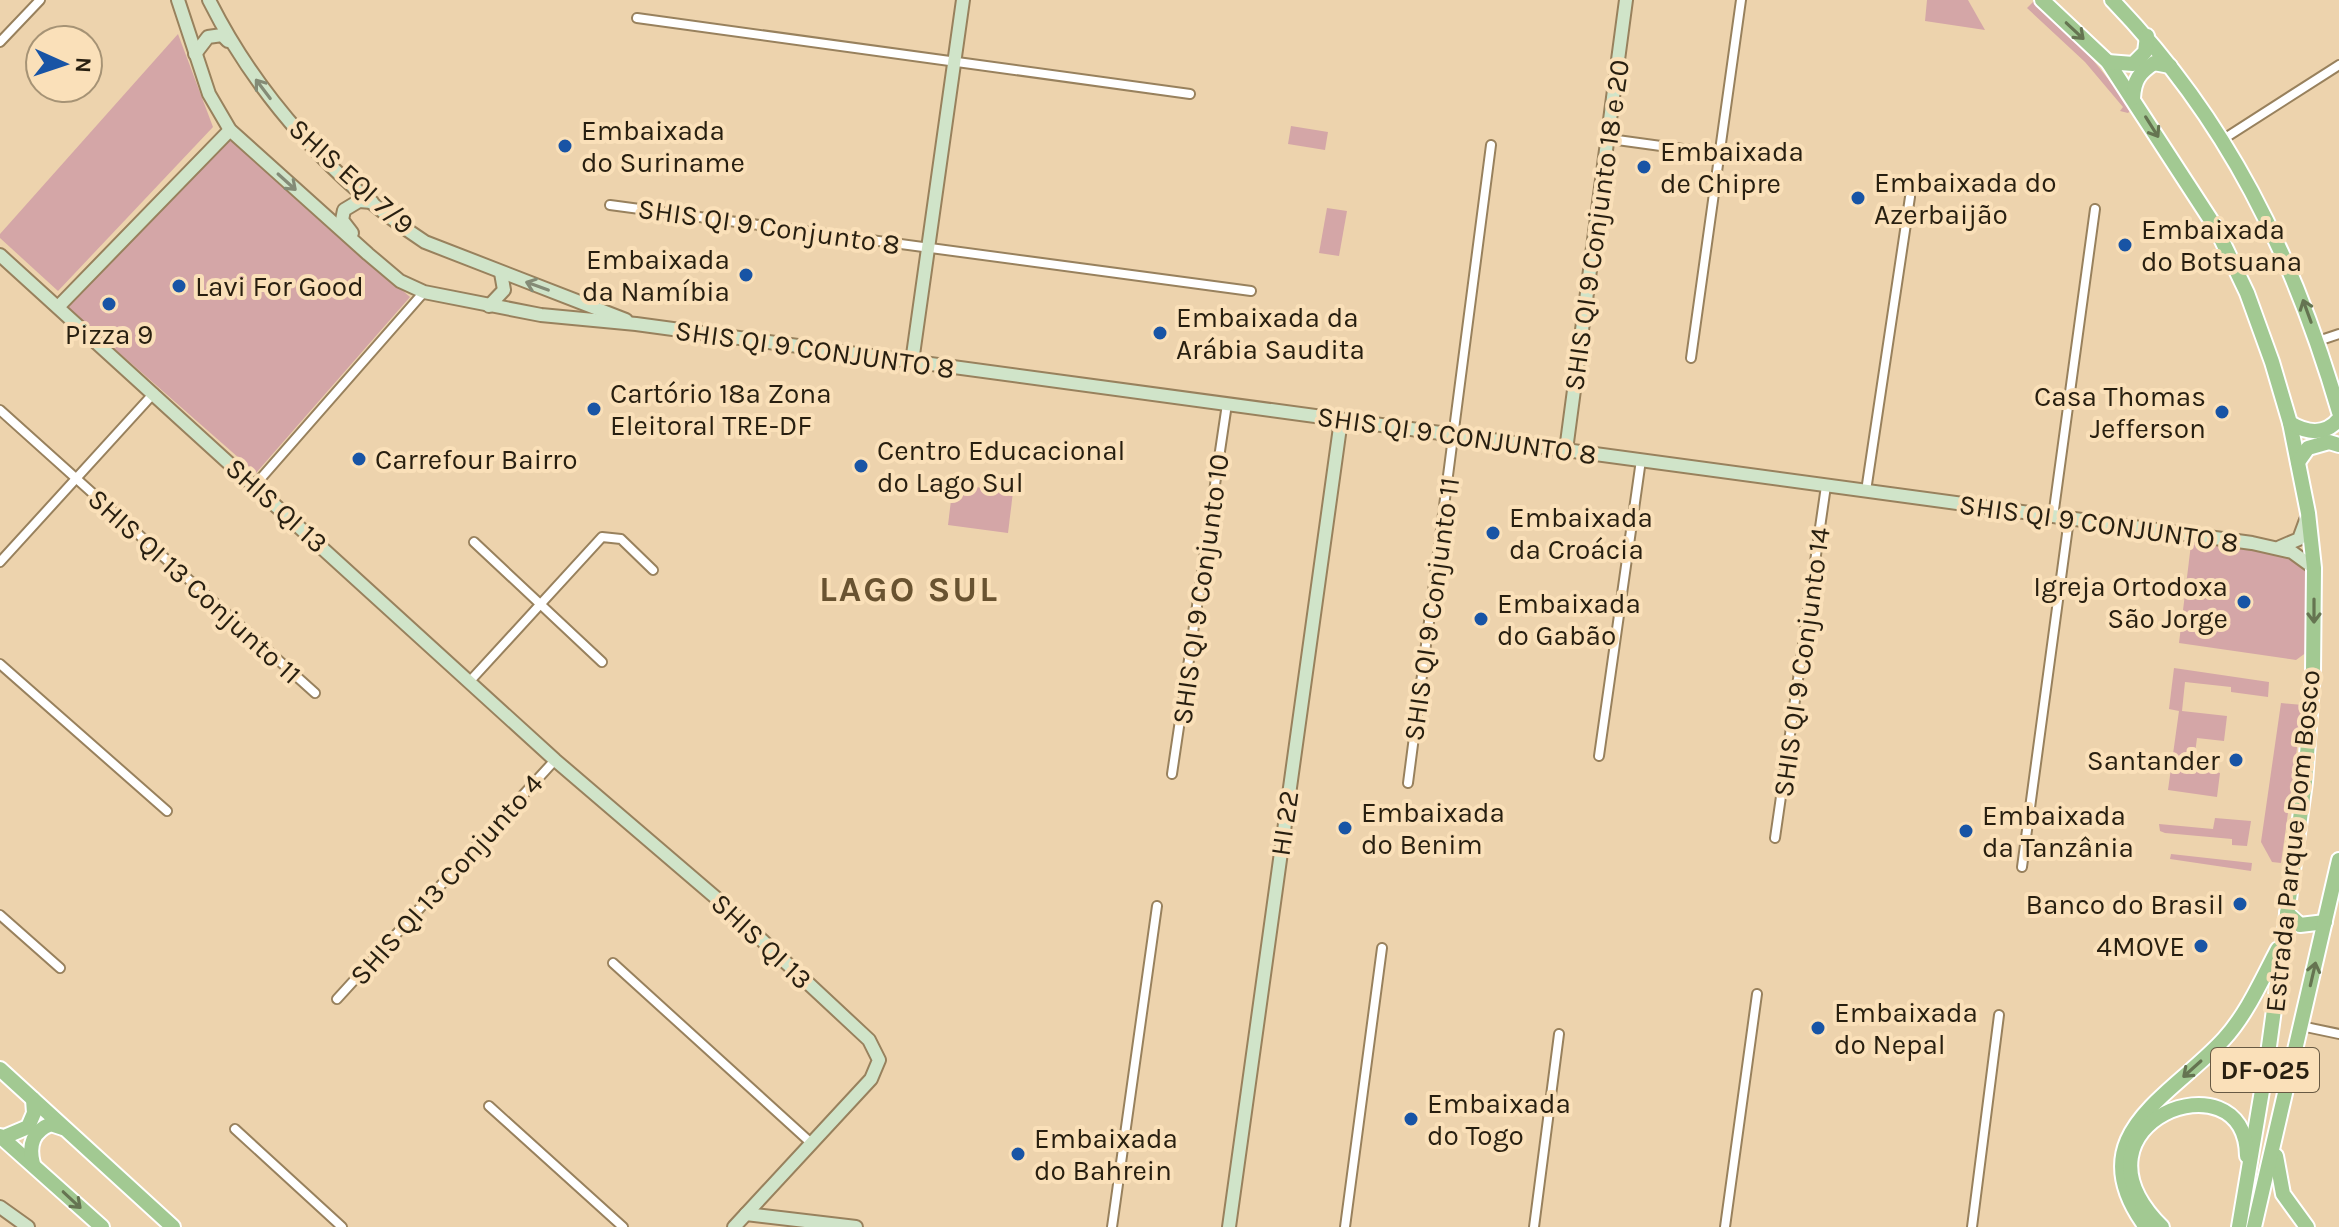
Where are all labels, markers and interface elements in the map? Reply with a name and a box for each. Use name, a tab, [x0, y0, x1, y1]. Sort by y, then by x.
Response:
one-way arrow	[2065, 22, 2085, 41]
north arrow	[24, 24, 104, 104]
text: N	[70, 56, 96, 74]
street label: SHIS QI 9 Conjunto 18 e 20	[1557, 57, 1636, 393]
one-way arrow	[255, 79, 272, 100]
street label: SHIS EQI 7/9	[282, 112, 421, 241]
place label: Embaixada do Suriname	[581, 114, 745, 179]
one-way arrow	[2145, 115, 2161, 138]
place label: Embaixada de Chipre	[1660, 135, 1804, 200]
marker: Embaixada do Suriname	[556, 137, 574, 155]
marker: Embaixada de Chipre	[1635, 158, 1653, 176]
place label: Embaixada do Azerbaijão	[1874, 166, 2057, 231]
one-way arrow	[277, 172, 297, 190]
marker: Embaixada do Azerbaijão	[1849, 189, 1867, 207]
street label: SHIS QI 9 Conjunto 8	[636, 192, 902, 261]
place label: Embaixada do Botsuana	[2141, 213, 2302, 278]
marker: Embaixada do Botsuana	[2116, 236, 2134, 254]
place label: Embaixada da Namíbia	[582, 243, 730, 308]
marker: Embaixada da Namíbia	[737, 266, 755, 284]
place label: Lavi For Good	[195, 270, 364, 303]
marker: Lavi For Good	[170, 277, 188, 295]
one-way arrow	[525, 278, 550, 293]
marker: Pizza 9	[100, 295, 118, 313]
one-way arrow	[2299, 299, 2313, 323]
place label: Embaixada da Arábia Saudita	[1176, 301, 1365, 366]
street label: SHIS QI 9 CONJUNTO 8	[673, 314, 957, 385]
place label: Pizza 9	[65, 318, 153, 351]
marker: Embaixada da Arábia Saudita	[1151, 324, 1169, 342]
place label: Cartório 18ª Zona Eleitoral TRE-DF	[610, 377, 832, 442]
place label: Casa Thomas Jefferson	[2034, 380, 2206, 445]
marker: Cartório 18ª Zona Eleitoral TRE-DF	[585, 400, 603, 418]
street label: SHIS QI 9 CONJUNTO 8	[1315, 400, 1599, 471]
marker: Casa Thomas Jefferson	[2213, 403, 2231, 421]
place label: Centro Educacional do Lago Sul	[877, 434, 1125, 499]
place label: Carrefour Bairro	[375, 443, 578, 476]
marker: Carrefour Bairro	[350, 450, 368, 468]
street label: SHIS QI 13	[219, 451, 334, 560]
street label: SHIS QI 9 Conjunto 10	[1165, 452, 1236, 727]
marker: Centro Educacional do Lago Sul	[852, 457, 870, 475]
street label: SHIS QI 9 Conjunto 11	[1397, 475, 1466, 743]
street label: SHIS QI 13 Conjunto 11	[81, 482, 308, 691]
street label: SHIS QI 9 CONJUNTO 8	[1957, 488, 2241, 559]
place label: Embaixada da Croácia	[1509, 501, 1653, 566]
marker: Embaixada da Croácia	[1484, 524, 1502, 542]
street label: SHIS QI 9 Conjunto 14	[1766, 525, 1837, 799]
district label: LAGO SUL	[819, 568, 999, 610]
place label: Igreja Ortodoxa São Jorge	[2033, 570, 2228, 635]
place label: Embaixada do Gabão	[1497, 587, 1641, 652]
marker: Igreja Ortodoxa São Jorge	[2235, 593, 2253, 611]
one-way arrow	[2306, 597, 2321, 624]
marker: Embaixada do Gabão	[1472, 610, 1490, 628]
street label: Estrada Parque Dom Bosco	[2258, 668, 2327, 1014]
place label: Santander	[2087, 744, 2221, 777]
marker: Santander	[2227, 751, 2245, 769]
street label: SHIS QI 13 Conjunto 4	[343, 767, 550, 992]
street label: HI 22	[1264, 788, 1305, 858]
place label: Embaixada do Benim	[1361, 796, 1505, 861]
place label: Embaixada da Tanzânia	[1982, 799, 2134, 864]
marker: Embaixada do Benim	[1336, 819, 1354, 837]
marker: Embaixada da Tanzânia	[1957, 822, 1975, 840]
street label: SHIS QI 13	[704, 886, 819, 996]
place label: Banco do Brasil	[2026, 888, 2224, 921]
marker: Banco do Brasil	[2231, 895, 2249, 913]
place label: 4MOVE	[2096, 930, 2185, 963]
marker: 4MOVE	[2192, 937, 2210, 955]
one-way arrow	[2306, 962, 2321, 988]
place label: Embaixada do Nepal	[1834, 996, 1978, 1061]
marker: Embaixada do Nepal	[1809, 1019, 1827, 1037]
road number: DF-025	[2211, 1048, 2319, 1092]
one-way arrow	[2182, 1060, 2202, 1078]
place label: Embaixada do Togo	[1427, 1087, 1571, 1152]
marker: Embaixada do Togo	[1402, 1110, 1420, 1128]
place label: Embaixada do Bahrein	[1034, 1122, 1178, 1187]
marker: Embaixada do Bahrein	[1009, 1145, 1027, 1163]
one-way arrow	[62, 1190, 82, 1209]

